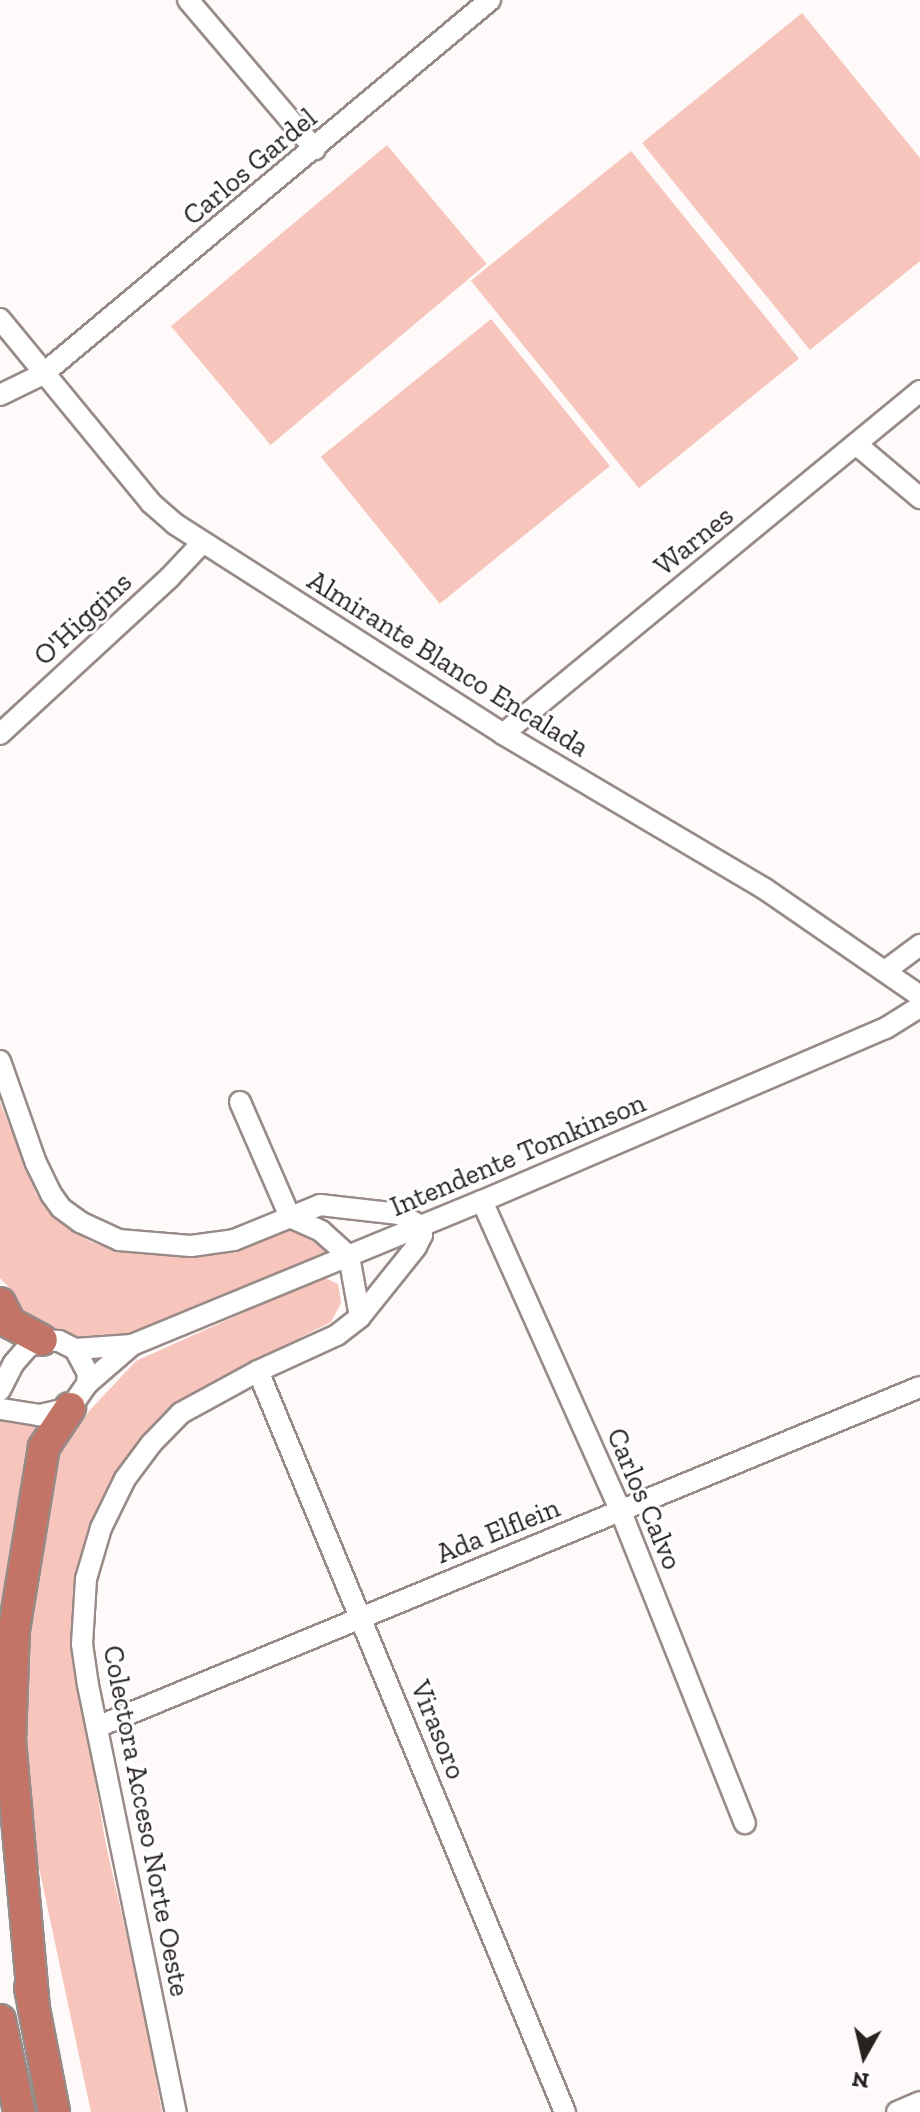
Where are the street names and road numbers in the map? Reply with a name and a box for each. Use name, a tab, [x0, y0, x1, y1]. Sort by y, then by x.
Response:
street label: Carlos Gardel	[176, 101, 324, 233]
street label: Warnes	[648, 499, 740, 583]
street label: Almirante Blanco Encalada	[301, 564, 595, 764]
street label: O'Higgins	[27, 565, 139, 673]
street label: Intendente Tomkinson	[385, 1086, 651, 1224]
street label: Carlos Calvo	[599, 1423, 689, 1575]
street label: Ada Elflein	[431, 1491, 565, 1571]
street label: Colectora Acceso Norte Oeste	[95, 1642, 197, 2000]
street label: Virasoro	[403, 1676, 473, 1784]

